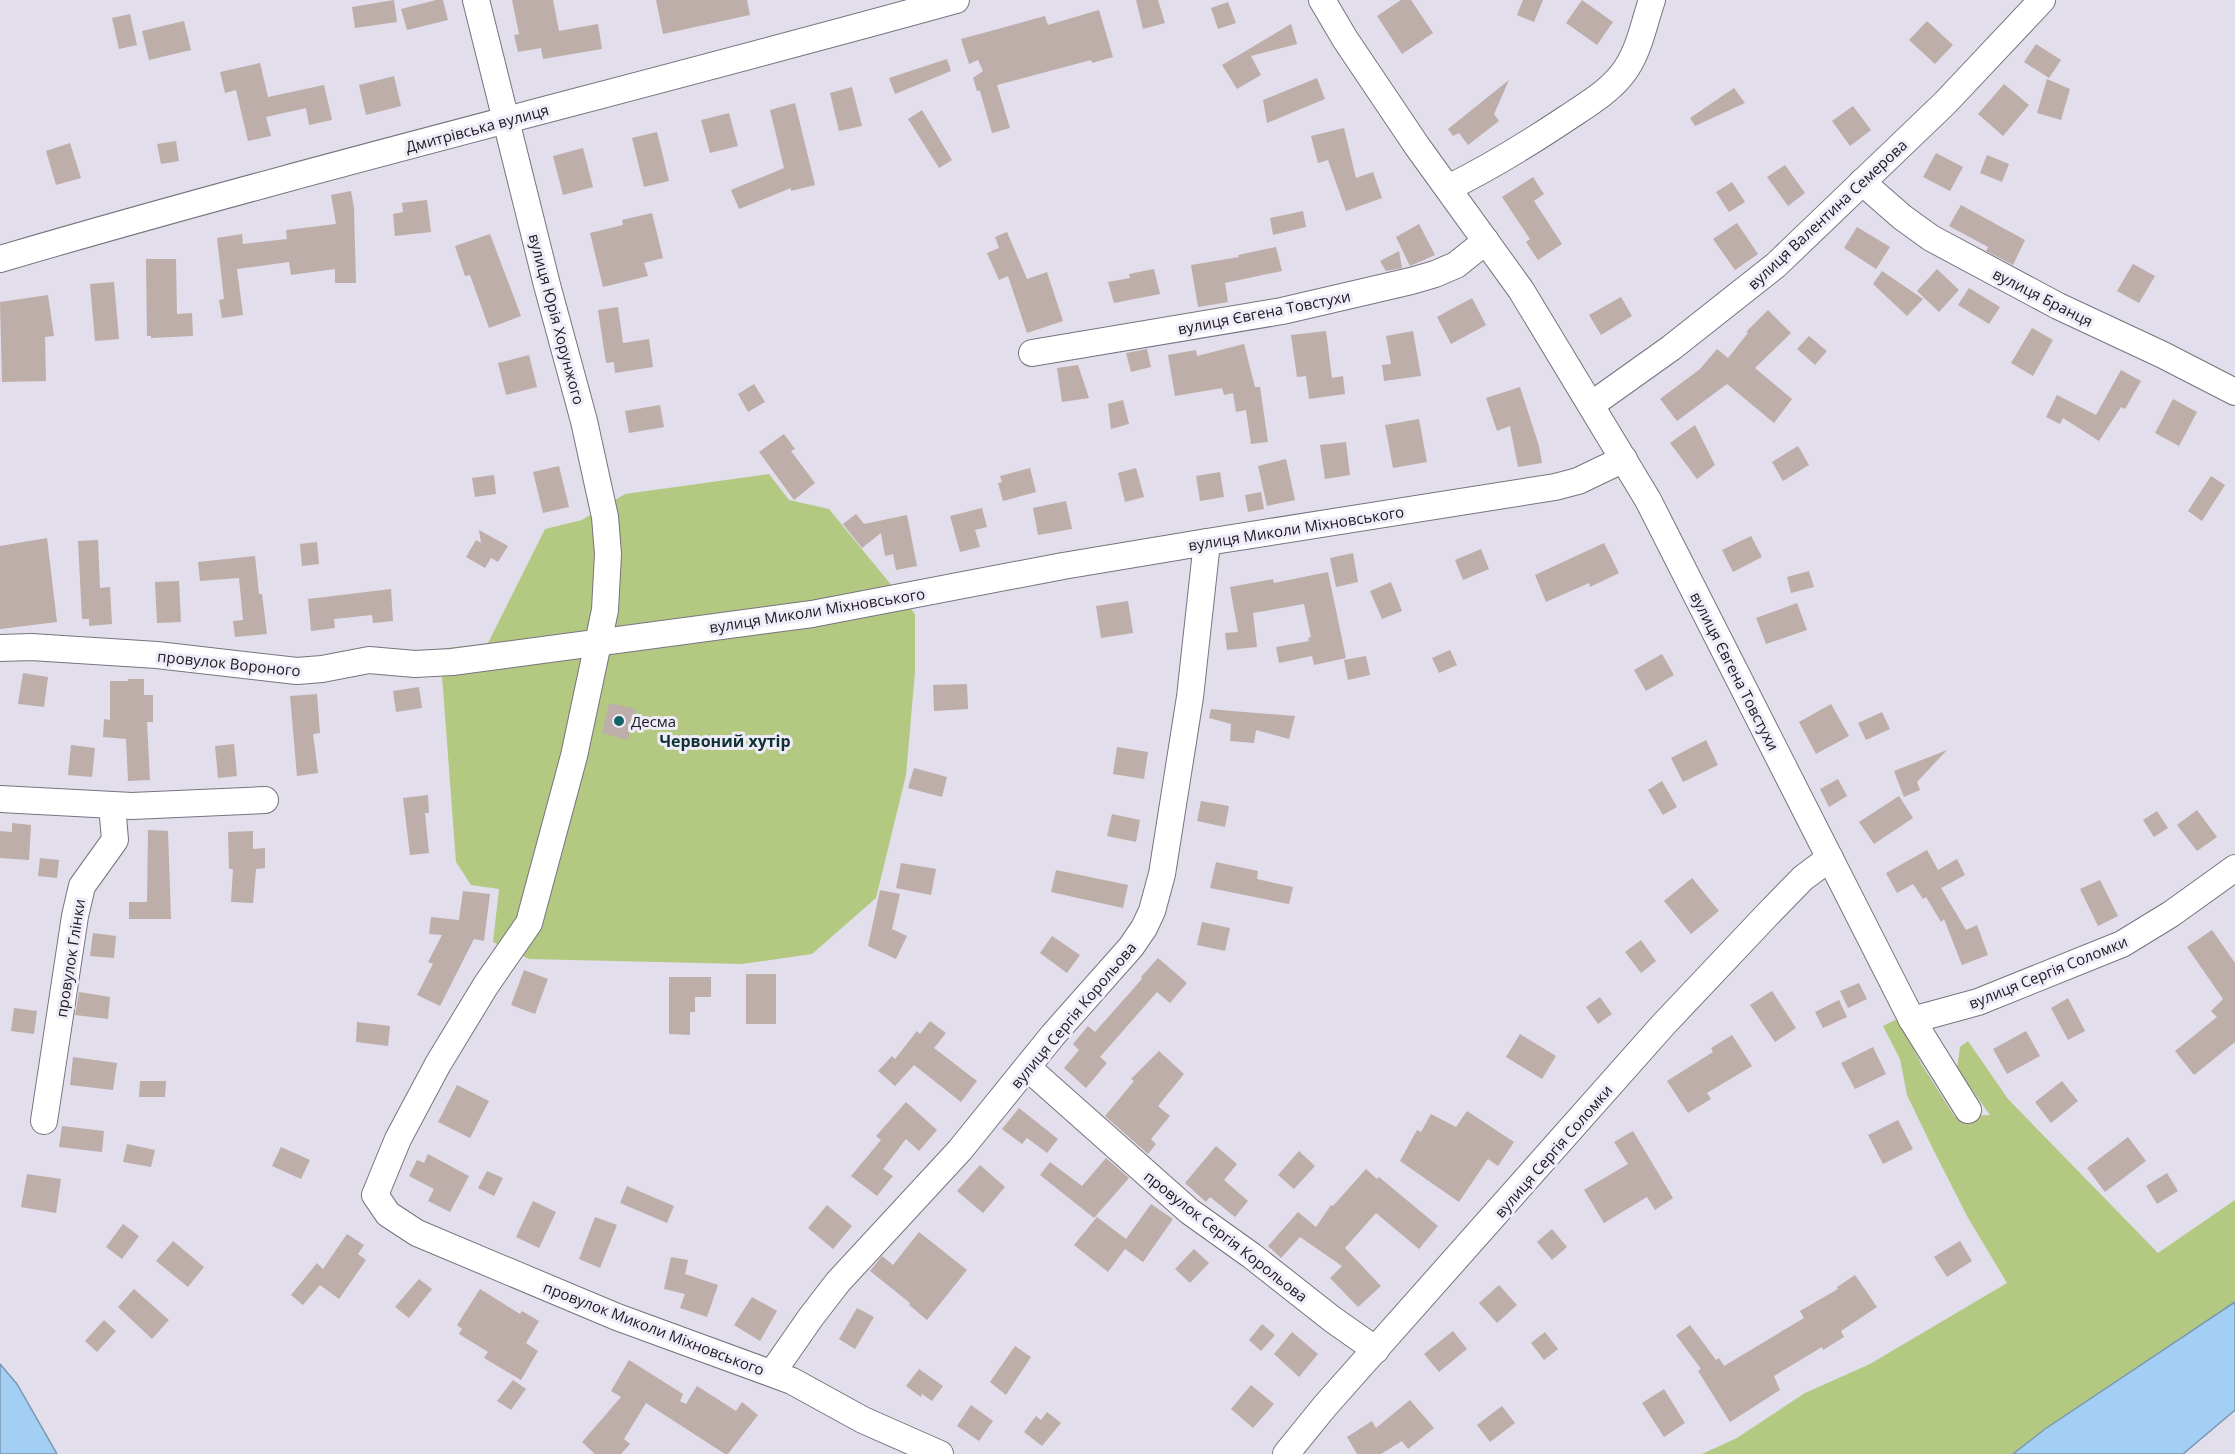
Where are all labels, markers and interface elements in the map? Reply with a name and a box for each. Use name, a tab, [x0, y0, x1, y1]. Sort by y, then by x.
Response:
street label: Дмитрівська вулиця	[403, 99, 551, 157]
street label: вулиця Валентина Семерова	[1743, 135, 1911, 293]
street label: вулиця Юрія Хорунжого	[525, 231, 589, 407]
street label: вулиця Бранця	[1990, 263, 2096, 331]
street label: вулиця Євгена Товстухи	[1176, 285, 1352, 339]
street label: вулиця Миколи Міхновського	[1187, 501, 1405, 555]
street label: вулиця Миколи Міхновського	[708, 583, 926, 637]
street label: вулиця Євгена Товстухи	[1686, 588, 1784, 754]
street label: провулок Вороного	[156, 646, 302, 680]
place label: Десма	[631, 711, 676, 731]
marker: Десма	[612, 714, 626, 728]
district label: Червоний хутір	[659, 730, 791, 752]
street label: провулок Глінки	[51, 897, 89, 1019]
street label: вулиця Сергія Соломки	[1966, 931, 2130, 1013]
street label: вулиця Сергія Корольова	[1006, 938, 1140, 1092]
street label: вулиця Сергія Соломки	[1490, 1080, 1616, 1222]
street label: провулок Сергія Корольова	[1140, 1166, 1312, 1306]
street label: провулок Миколи Міхновського	[541, 1277, 767, 1379]

